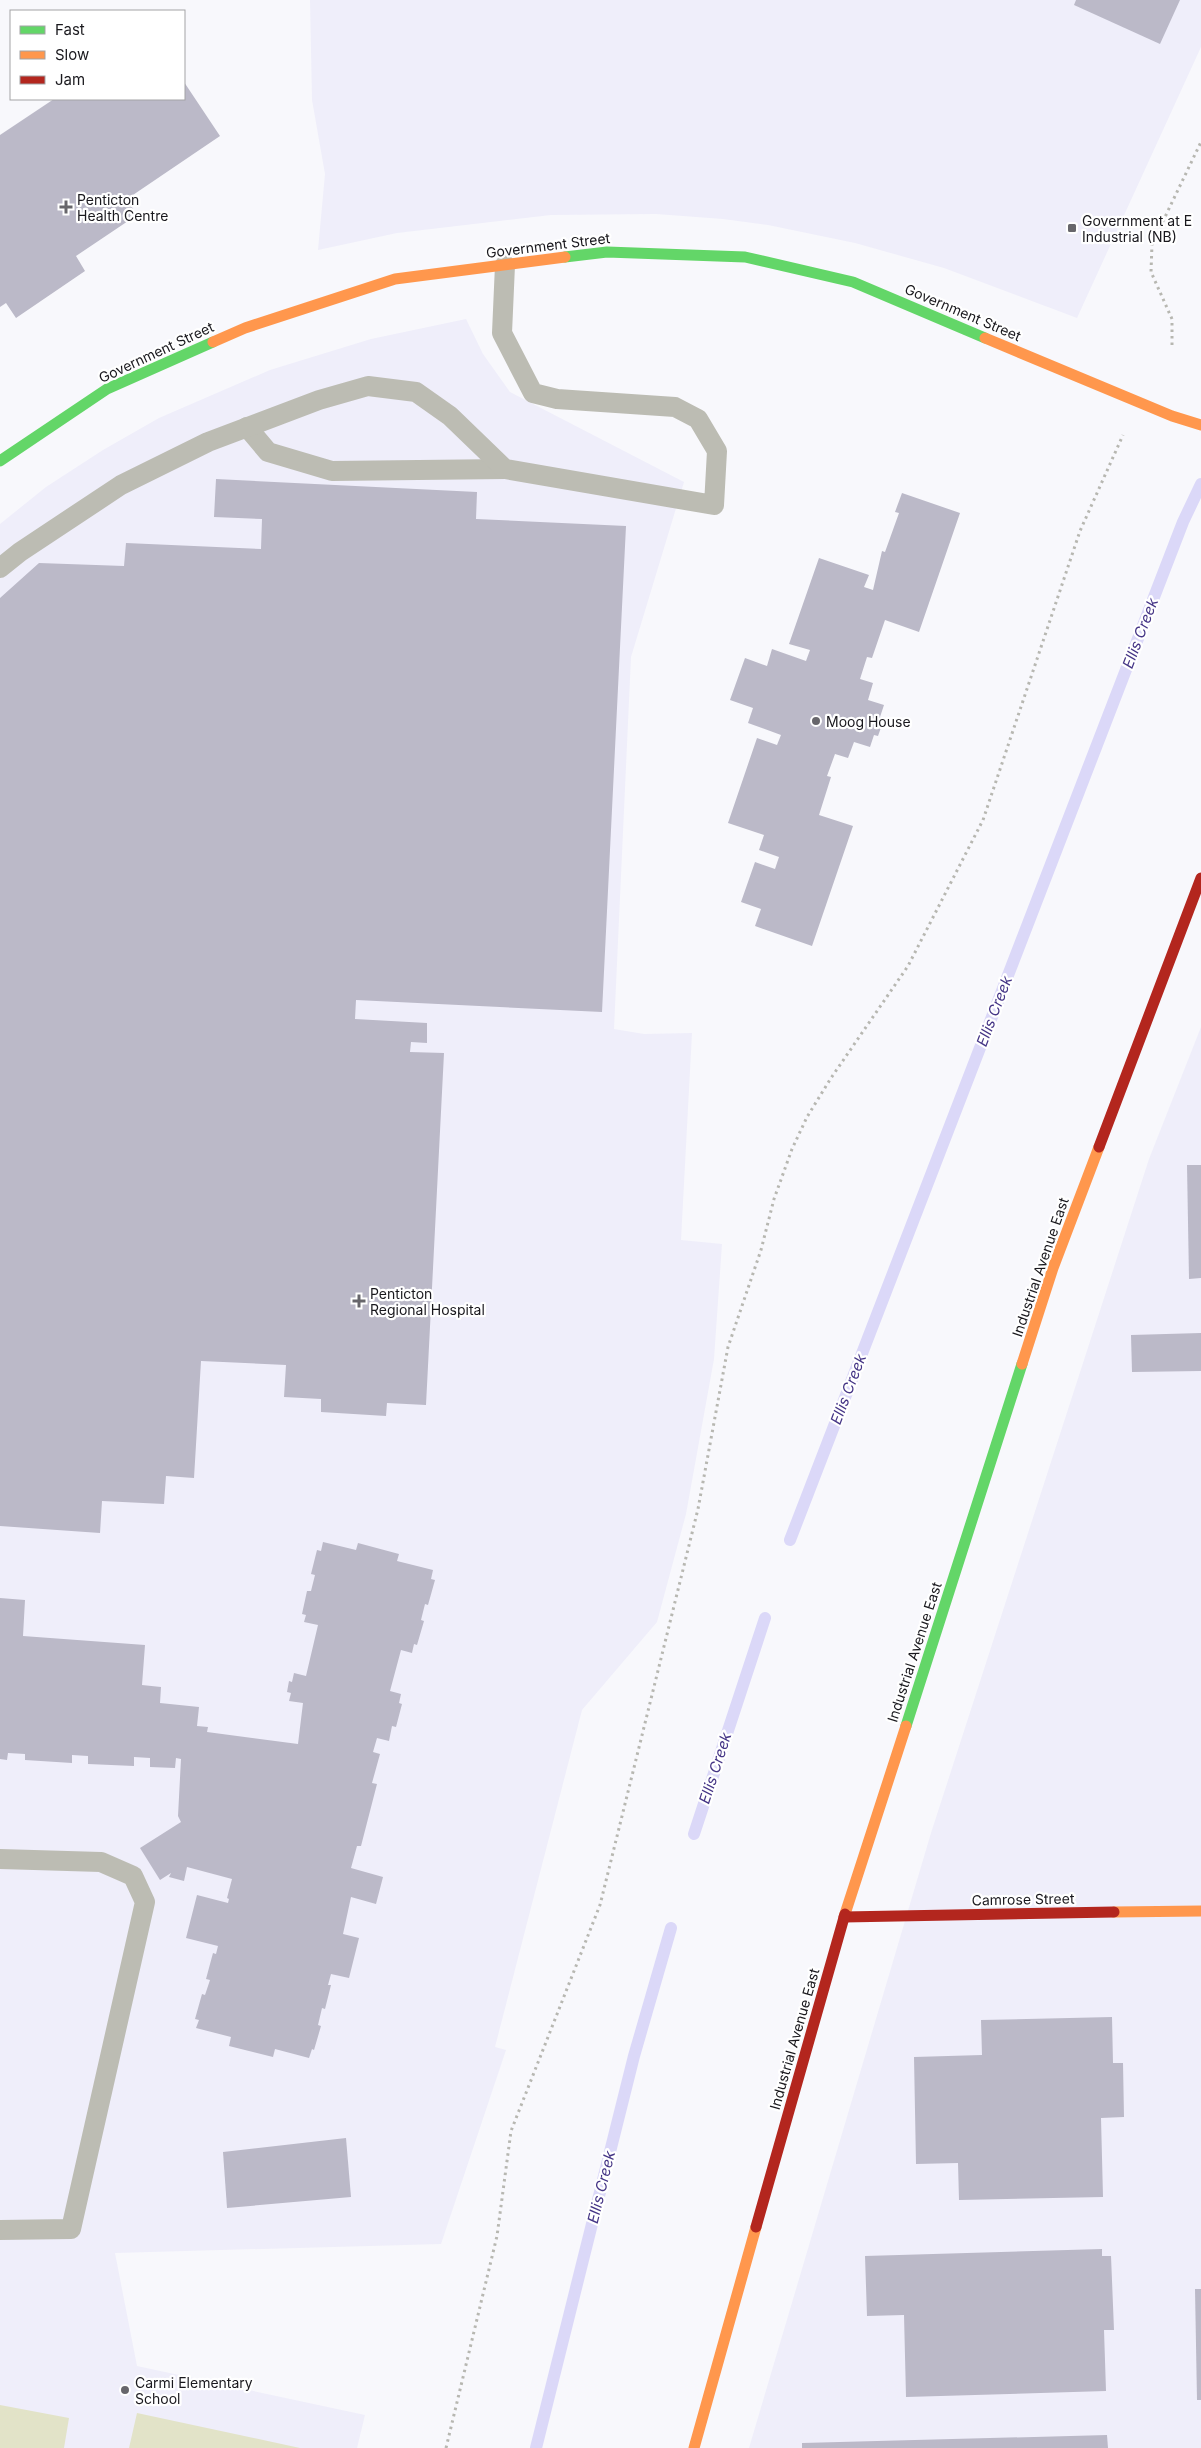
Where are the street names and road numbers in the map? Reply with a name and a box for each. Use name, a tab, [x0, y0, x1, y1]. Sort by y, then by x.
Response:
street label: Government Street	[485, 229, 611, 261]
street label: Government Street	[902, 280, 1024, 344]
street label: Government Street	[96, 318, 217, 386]
street label: Industrial Avenue East	[1008, 1195, 1072, 1339]
street label: Industrial Avenue East	[883, 1579, 945, 1724]
street label: Camrose Street	[971, 1890, 1075, 1908]
street label: Industrial Avenue East	[766, 1966, 822, 2112]

